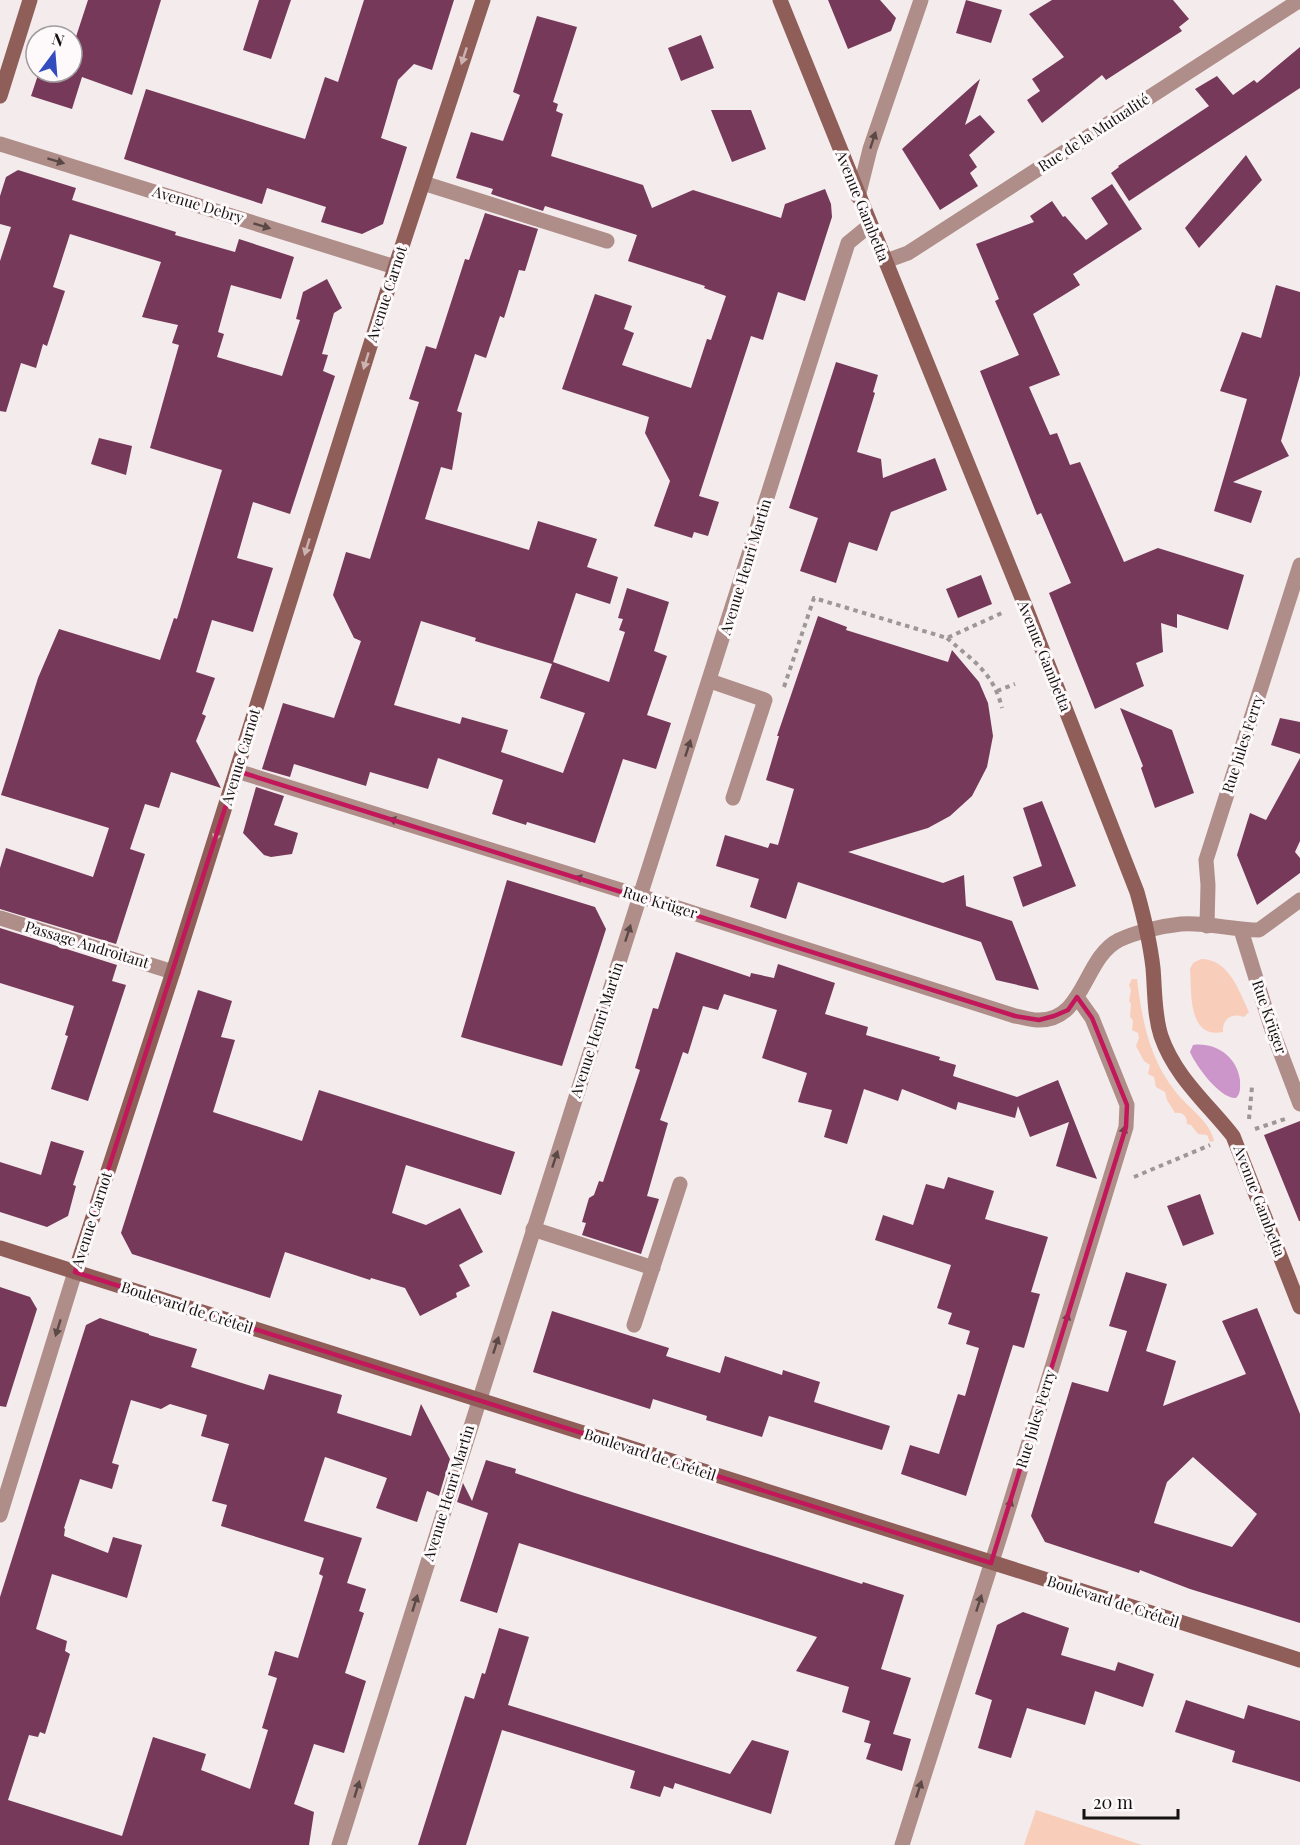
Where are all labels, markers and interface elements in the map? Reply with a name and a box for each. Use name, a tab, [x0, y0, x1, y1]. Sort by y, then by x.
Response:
north arrow	[24, 24, 84, 84]
text: N	[50, 27, 67, 51]
one-way arrow	[459, 47, 469, 65]
street label: Rue de la Mutualité	[1034, 89, 1153, 176]
one-way arrow	[869, 131, 878, 149]
street label: Avenue Gambetta	[831, 146, 895, 265]
one-way arrow	[47, 157, 65, 166]
street label: Avenue Debry	[149, 180, 247, 228]
one-way arrow	[253, 221, 271, 231]
street label: Avenue Carnot	[361, 242, 411, 345]
one-way arrow	[361, 352, 370, 370]
street label: Avenue Henri Martin	[715, 496, 775, 638]
one-way arrow	[302, 538, 311, 556]
street label: Avenue Gambetta	[1013, 596, 1077, 715]
street label: Rue Jules Ferry	[1217, 692, 1267, 795]
street label: Avenue Carnot	[216, 705, 264, 808]
one-way arrow	[684, 739, 693, 757]
one-way arrow	[388, 816, 406, 825]
one-way arrow	[212, 824, 221, 842]
one-way arrow	[574, 874, 592, 883]
street label: Rue Krüger	[621, 881, 700, 923]
street label: Passage Androitant	[23, 916, 152, 973]
one-way arrow	[623, 924, 633, 942]
street label: Avenue Henri Martin	[564, 959, 627, 1101]
street label: Rue Krüger	[1248, 977, 1292, 1057]
one-way arrow	[1119, 1125, 1128, 1143]
street label: Avenue Gambetta	[1229, 1141, 1291, 1260]
one-way arrow	[551, 1150, 560, 1168]
street label: Avenue Carnot	[66, 1168, 116, 1271]
street label: Boulevard de Créteil	[119, 1276, 256, 1338]
one-way arrow	[1062, 1312, 1071, 1330]
one-way arrow	[53, 1319, 62, 1337]
one-way arrow	[492, 1336, 501, 1354]
street label: Rue Jules Ferry	[1011, 1367, 1060, 1470]
street label: Avenue Henri Martin	[418, 1422, 478, 1564]
street label: Boulevard de Créteil	[582, 1423, 719, 1485]
one-way arrow	[1005, 1498, 1014, 1516]
street label: Boulevard de Créteil	[1045, 1570, 1182, 1632]
one-way arrow	[411, 1594, 420, 1612]
one-way arrow	[974, 1594, 984, 1612]
one-way arrow	[353, 1780, 362, 1798]
one-way arrow	[915, 1780, 924, 1798]
scale bar	[1084, 1782, 1178, 1820]
text: 20 m	[1093, 1790, 1133, 1814]

